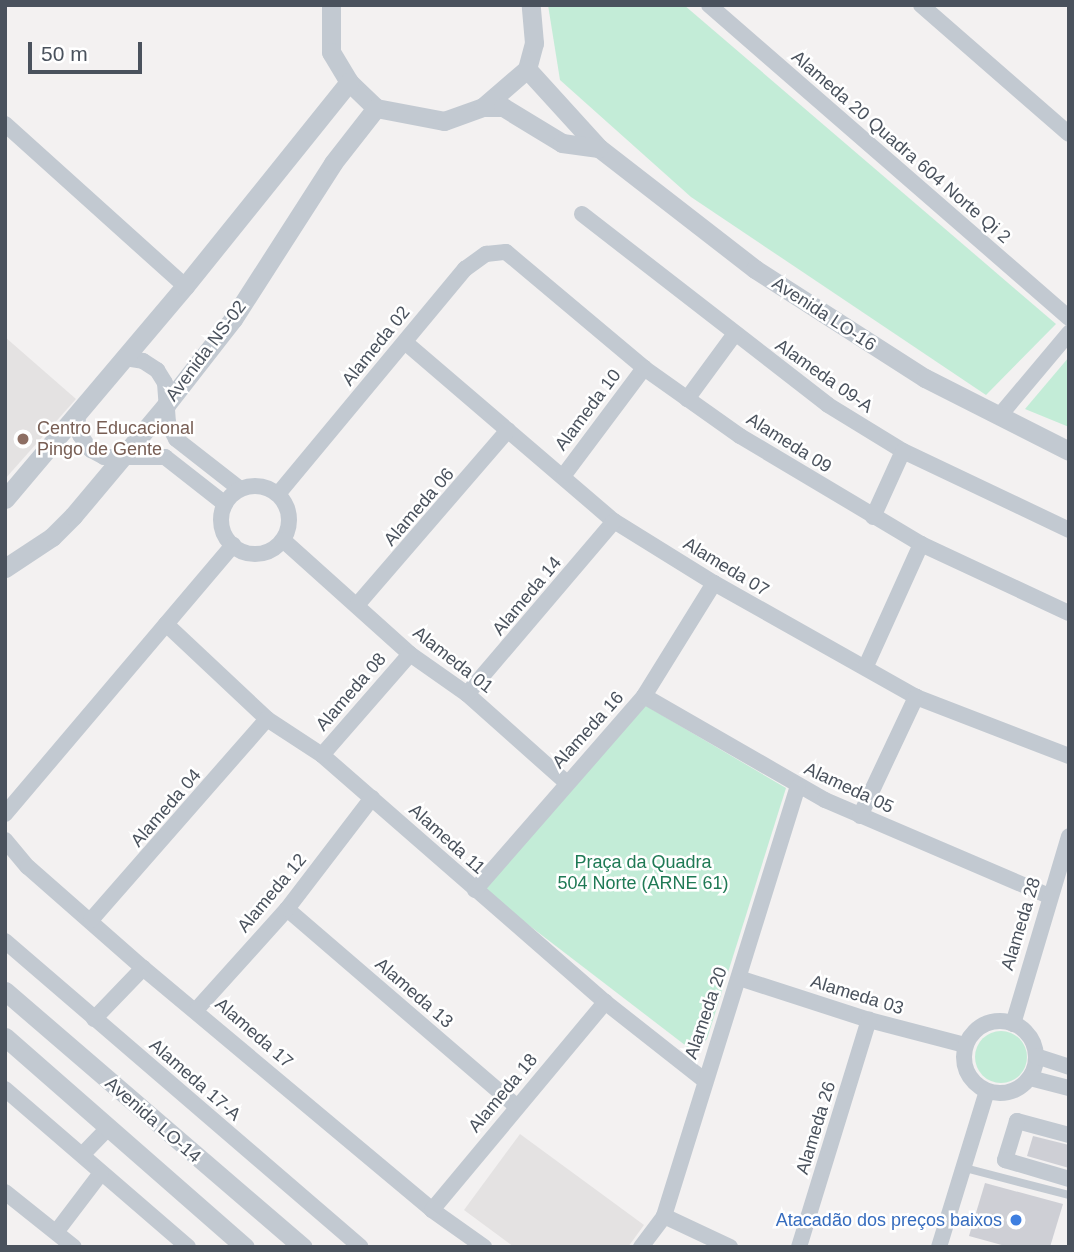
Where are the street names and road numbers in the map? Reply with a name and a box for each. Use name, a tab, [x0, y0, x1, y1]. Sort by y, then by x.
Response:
street label: Alameda 20 Quadra 604 Norte Qi 2	[787, 46, 1015, 248]
street label: Avenida LO-16	[768, 272, 880, 356]
street label: Avenida NS-02	[161, 296, 251, 406]
street label: Alameda 02	[337, 302, 415, 390]
street label: Alameda 09-A	[771, 334, 877, 418]
street label: Alameda 10	[550, 365, 626, 455]
street label: Alameda 09	[743, 408, 835, 478]
street label: Alameda 06	[379, 464, 459, 550]
street label: Alameda 07	[679, 533, 773, 601]
street label: Alameda 14	[488, 552, 566, 640]
street label: Alameda 01	[409, 622, 497, 698]
street label: Alameda 08	[311, 649, 391, 735]
street label: Alameda 16	[548, 687, 628, 773]
street label: Alameda 05	[801, 758, 897, 818]
street label: Alameda 04	[126, 765, 206, 851]
street label: Alameda 11	[405, 799, 489, 879]
street label: Alameda 12	[233, 849, 311, 937]
street label: Alameda 28	[997, 875, 1045, 973]
street label: Alameda 13	[371, 953, 457, 1033]
street label: Alameda 20	[680, 964, 732, 1062]
street label: Alameda 03	[808, 971, 906, 1019]
street label: Alameda 17	[211, 993, 297, 1073]
street label: Alameda 17-A	[145, 1034, 245, 1126]
street label: Alameda 18	[464, 1049, 542, 1137]
street label: Avenida LO-14	[101, 1073, 205, 1167]
street label: Alameda 26	[792, 1079, 840, 1177]

